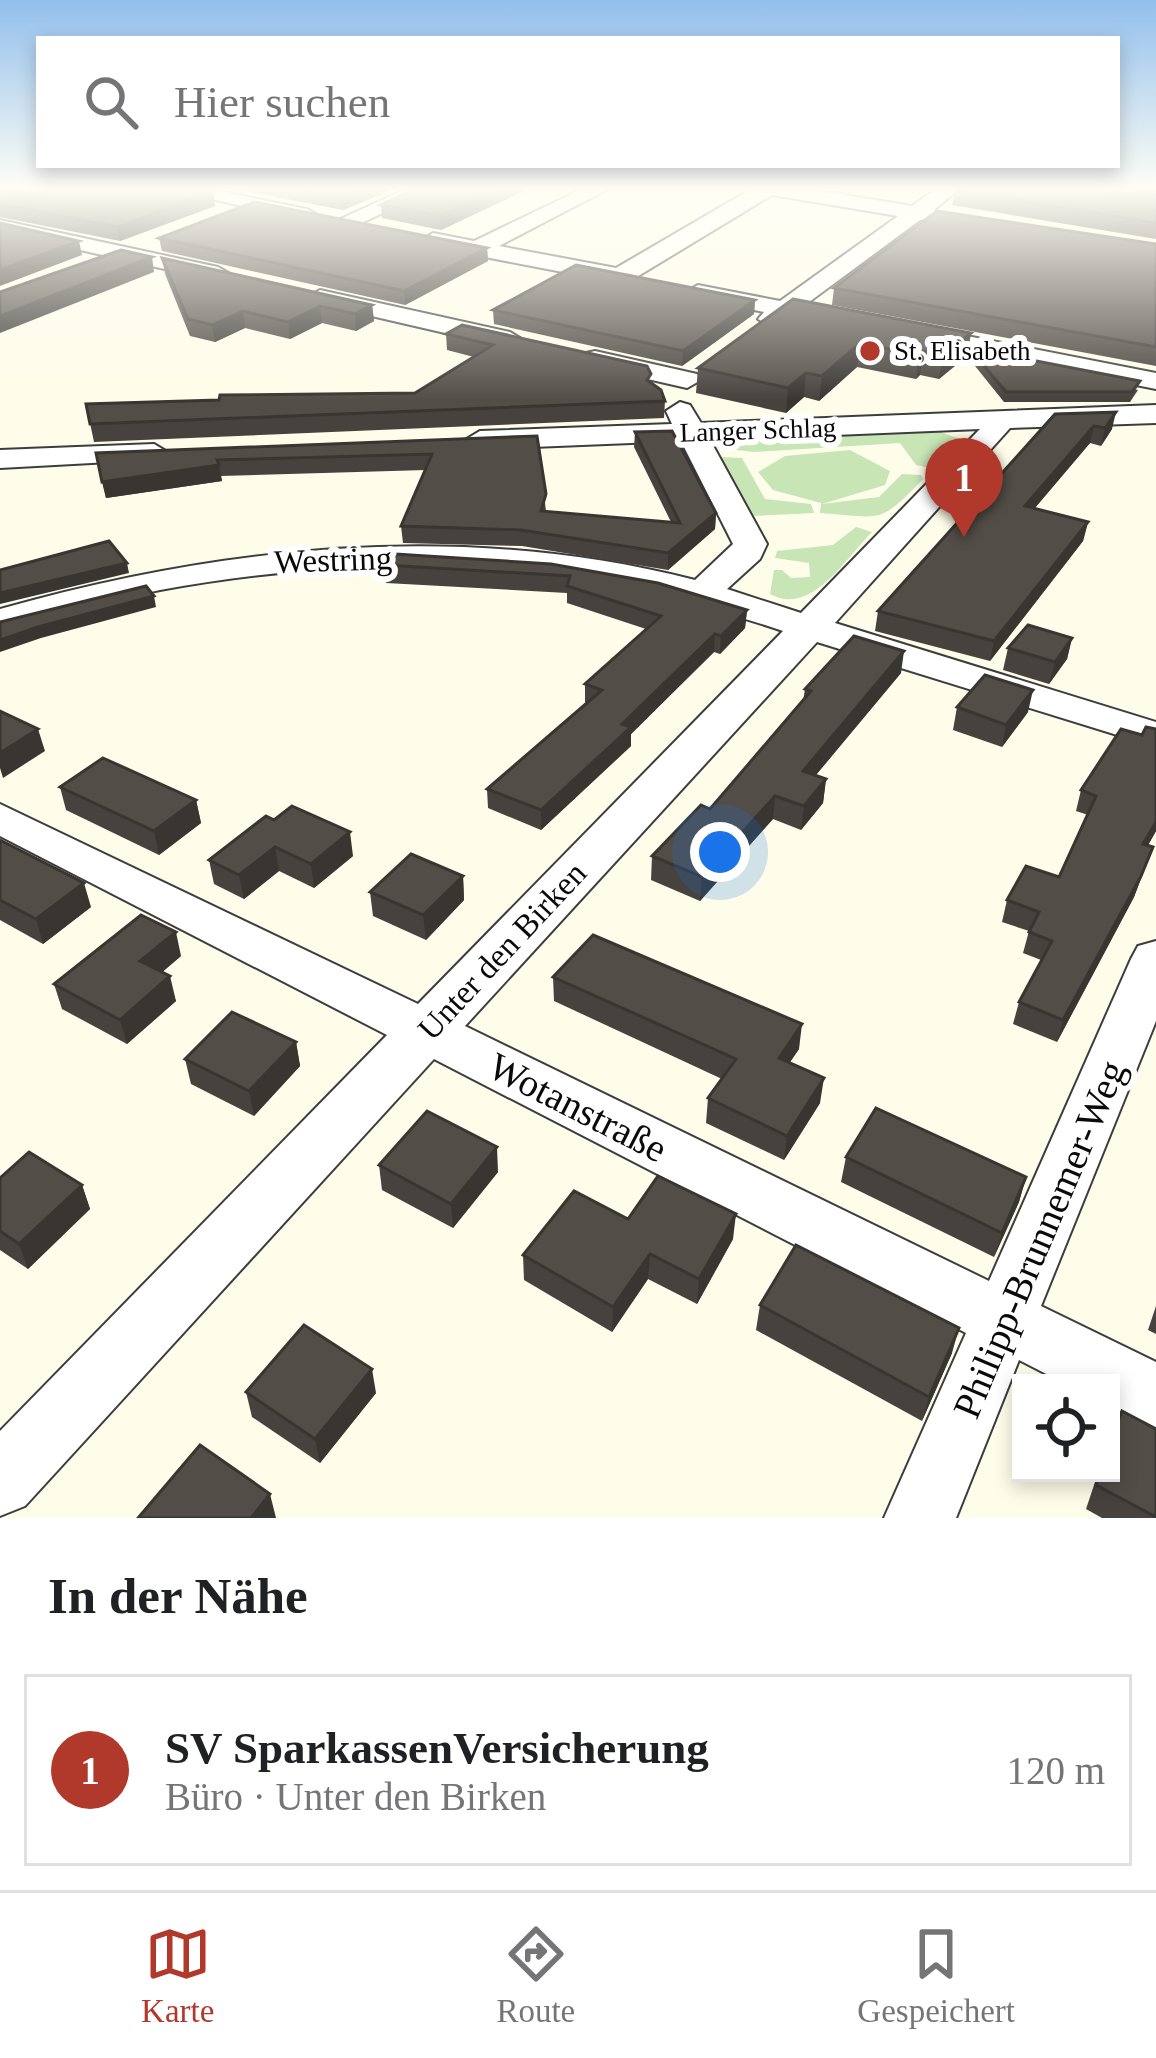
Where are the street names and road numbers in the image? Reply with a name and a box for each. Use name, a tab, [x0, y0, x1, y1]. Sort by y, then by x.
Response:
street label: Langer Schlag	[679, 412, 837, 448]
street label: Westring	[273, 540, 393, 580]
street label: Unter den Birken	[411, 855, 593, 1047]
street label: Wotanstraße	[482, 1044, 674, 1170]
street label: Philipp-Brunnemer-Weg	[944, 1054, 1135, 1424]

